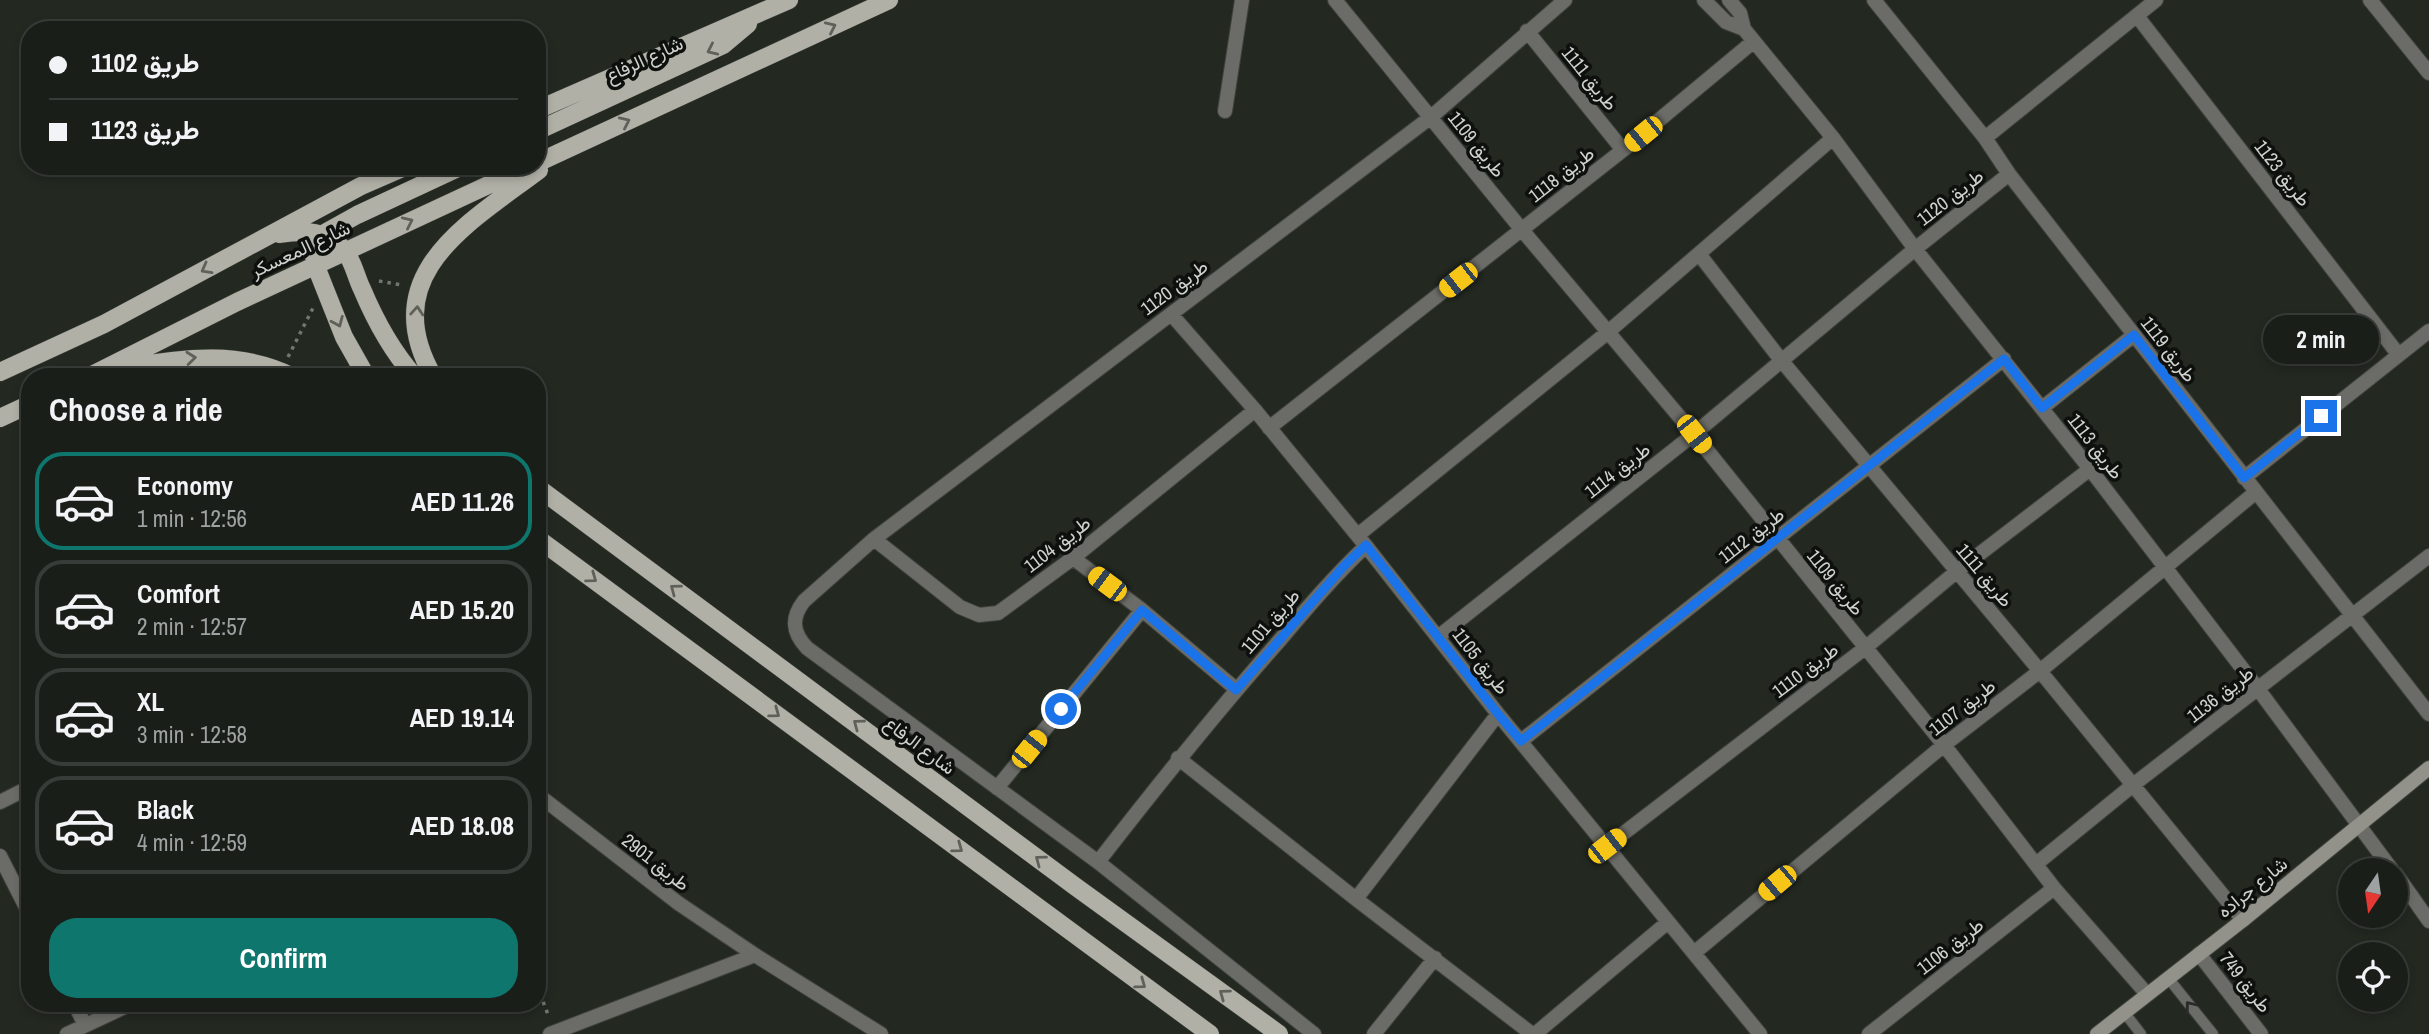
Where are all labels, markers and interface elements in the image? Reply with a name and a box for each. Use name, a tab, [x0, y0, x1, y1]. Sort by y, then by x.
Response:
one-way arrow	[824, 21, 836, 35]
street label: شارع الرفاع	[601, 30, 687, 88]
street label: طريق 1111	[1556, 40, 1624, 116]
one-way arrow	[707, 42, 719, 56]
text: طريق 1102	[91, 45, 199, 80]
street label: طريق 1109	[1442, 105, 1512, 183]
text: طريق 1123	[91, 112, 199, 147]
car	[1621, 113, 1666, 155]
one-way arrow	[617, 116, 630, 130]
street label: طريق 1123	[2249, 134, 2317, 212]
street label: طريق 1118	[1523, 140, 1599, 208]
street label: طريق 1120	[1911, 163, 1989, 231]
street label: شارع المعسكر	[245, 215, 354, 284]
one-way arrow	[400, 216, 413, 230]
street label: طريق 1120	[1135, 253, 1213, 321]
car	[1435, 259, 1482, 301]
one-way arrow	[201, 261, 213, 274]
one-way arrow	[409, 305, 424, 316]
street label: طريق 1119	[2135, 311, 2203, 387]
one-way arrow	[330, 314, 344, 327]
callout: 2 min	[2263, 314, 2379, 364]
text: 2 min	[2296, 324, 2346, 355]
one-way arrow	[185, 351, 197, 366]
text: Choose a ride	[49, 388, 223, 431]
route end	[2305, 400, 2337, 432]
street label: طريق 1113	[2062, 408, 2130, 484]
car	[1673, 411, 1716, 457]
street label: طريق 1114	[1579, 436, 1655, 504]
text: Economy	[137, 468, 233, 503]
icon: car	[53, 470, 116, 533]
text: AED 11.26	[411, 484, 514, 519]
street label: طريق 1112	[1713, 501, 1789, 569]
text: 1 min · 12:56	[137, 503, 247, 534]
street label: طريق 1104	[1018, 510, 1096, 578]
street label: طريق 1111	[1951, 538, 2019, 612]
street label: طريق 1109	[1801, 543, 1871, 621]
car	[1084, 563, 1131, 605]
one-way arrow	[584, 570, 597, 583]
text: Comfort	[137, 576, 220, 611]
icon: car	[53, 578, 116, 641]
street label: طريق 1101	[1235, 583, 1305, 659]
one-way arrow	[670, 585, 683, 597]
text: AED 15.20	[410, 592, 514, 627]
text: 2 min · 12:57	[137, 611, 247, 642]
street label: طريق 1105	[1447, 622, 1515, 700]
street label: طريق 1110	[1766, 636, 1844, 704]
street label: طريق 1136	[2181, 660, 2259, 728]
street label: طريق 1107	[1923, 673, 2001, 741]
text: XL	[137, 684, 164, 719]
icon: car	[53, 686, 116, 749]
route start	[1045, 693, 1077, 725]
text: AED 19.14	[410, 700, 514, 735]
one-way arrow	[767, 705, 780, 718]
street label: شارع الرفاع	[879, 710, 961, 780]
text: 3 min · 12:58	[137, 719, 247, 750]
one-way arrow	[853, 720, 865, 733]
car	[1008, 726, 1051, 772]
text: Black	[137, 792, 194, 827]
icon: car	[53, 794, 116, 857]
text: AED 18.08	[410, 808, 514, 843]
car	[1584, 825, 1631, 867]
text: 4 min · 12:59	[137, 827, 247, 858]
street label: طريق 2901	[617, 827, 695, 897]
one-way arrow	[950, 840, 963, 853]
street label: شارع جراده	[2211, 851, 2293, 923]
one-way arrow	[1036, 856, 1048, 868]
north arrow	[2338, 858, 2408, 928]
map controls	[2338, 858, 2408, 1012]
car	[1755, 861, 1800, 905]
street label: طريق 1106	[1911, 912, 1989, 980]
button: Confirm	[49, 918, 518, 998]
button: locate	[2338, 942, 2408, 1012]
street label: طريق 749	[2214, 946, 2278, 1018]
one-way arrow	[1133, 975, 1146, 988]
one-way arrow	[1219, 990, 1232, 1002]
one-way arrow	[2186, 1001, 2199, 1014]

